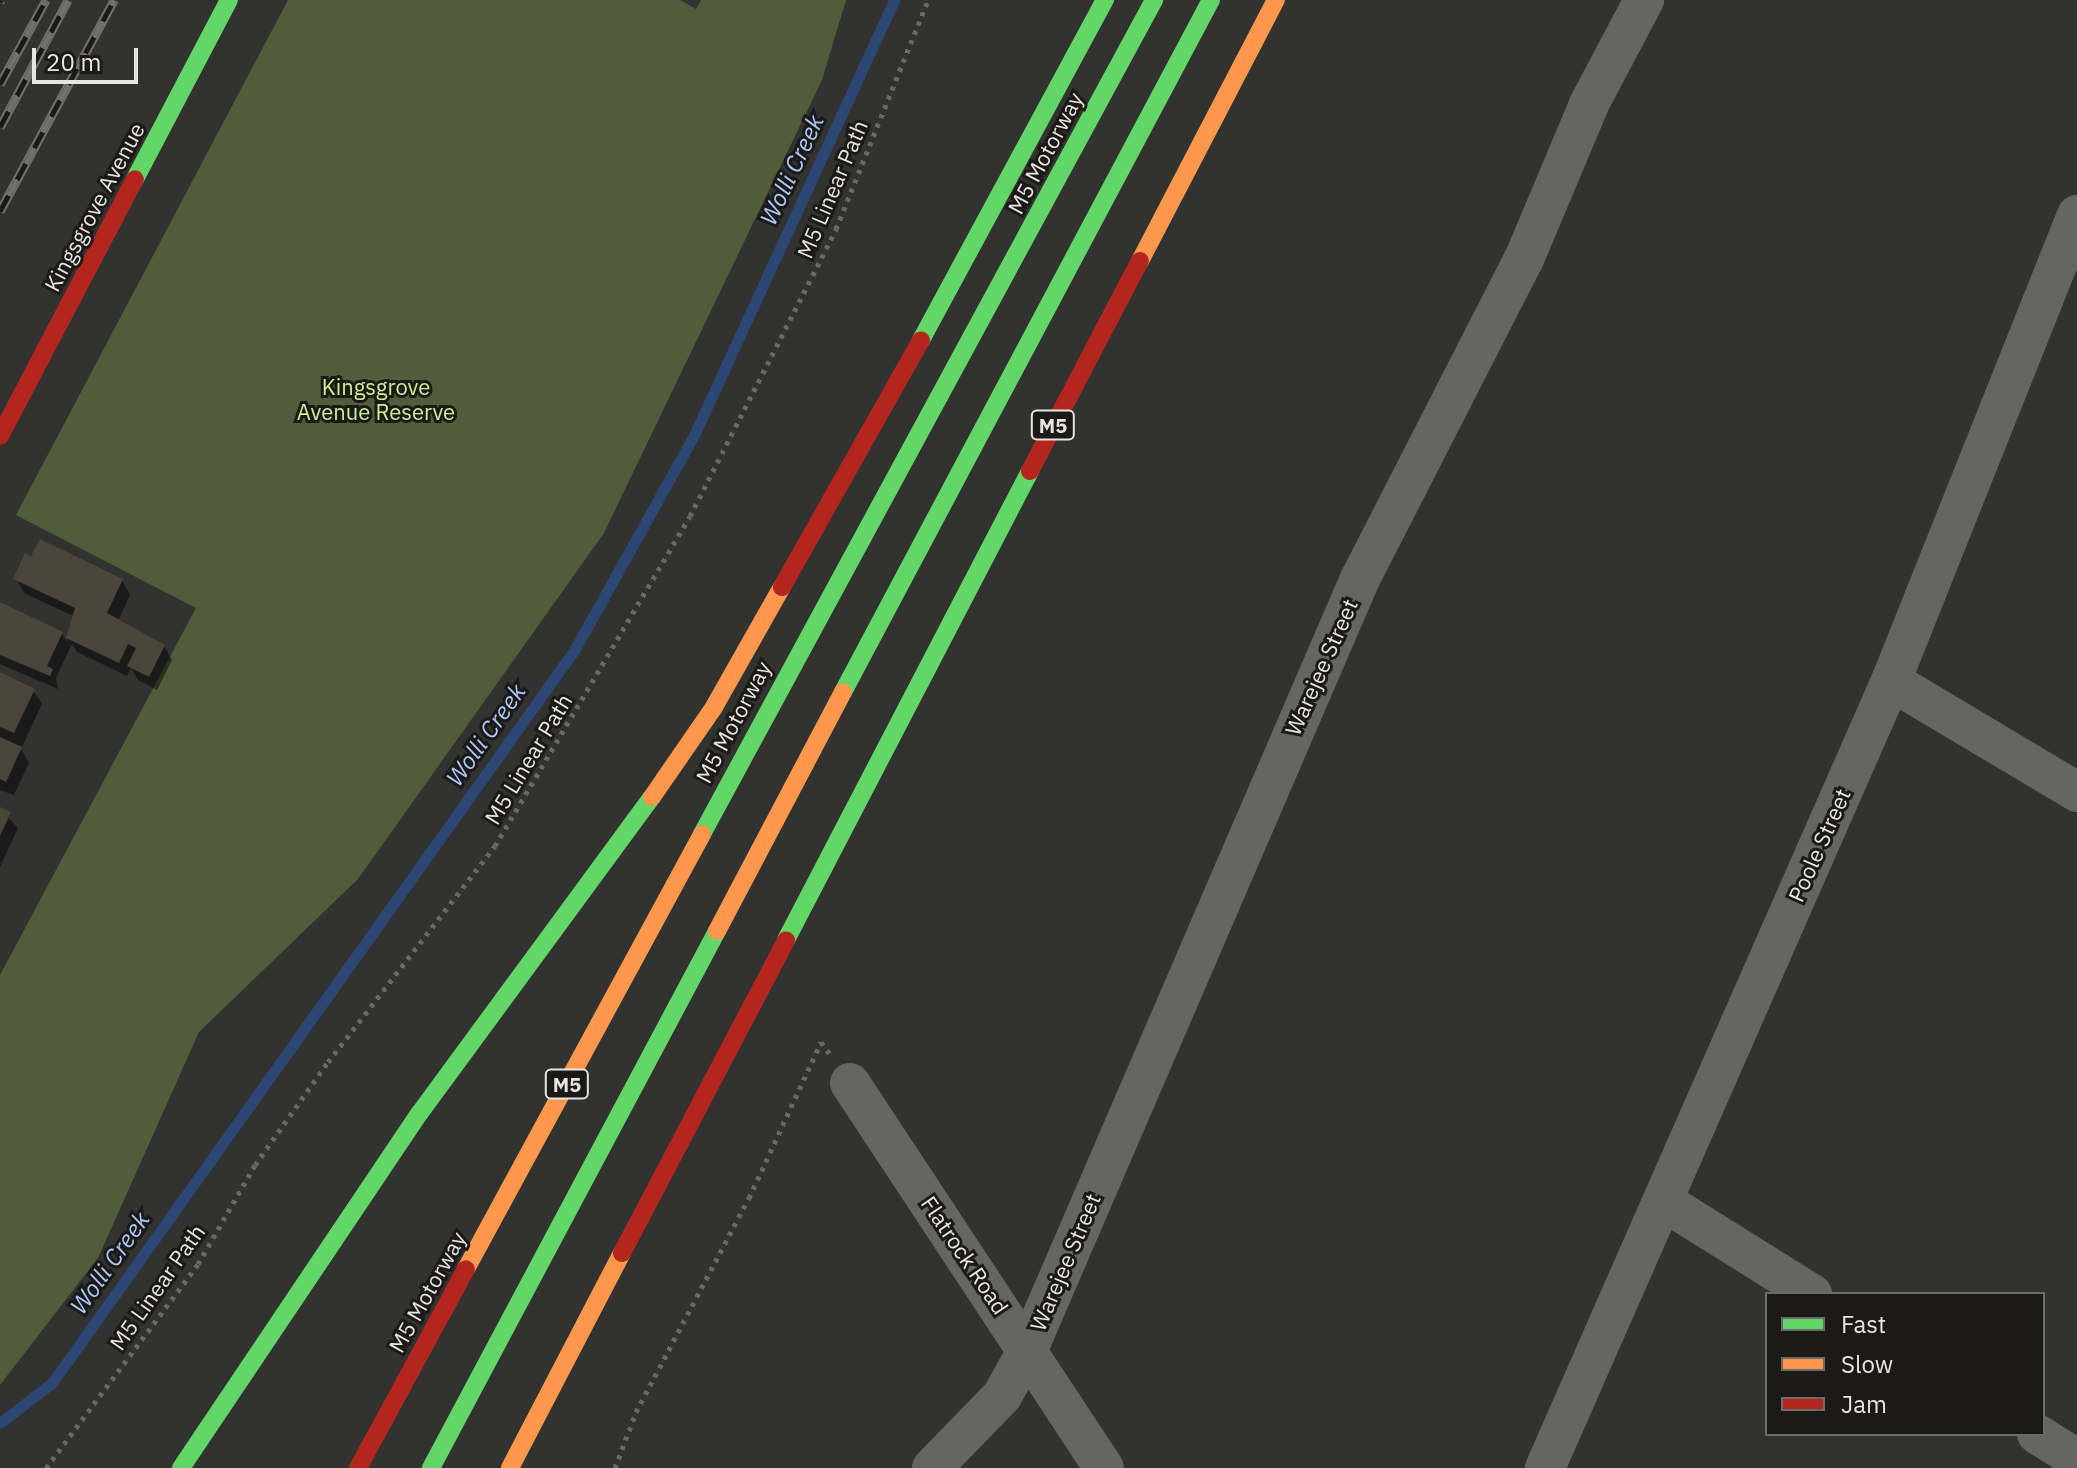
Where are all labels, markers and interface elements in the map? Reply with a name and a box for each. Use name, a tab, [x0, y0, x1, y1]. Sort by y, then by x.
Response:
scale bar	[36, 32, 142, 82]
text: 20 m	[46, 46, 101, 78]
street label: M5 Motorway	[1002, 88, 1088, 218]
water label: Wolli Creek	[754, 110, 830, 230]
street label: M5 Linear Path	[791, 116, 873, 262]
street label: Kingsgrove Avenue	[38, 118, 150, 296]
park label: Kingsgrove Avenue Reserve	[297, 373, 455, 424]
road number: M5	[1029, 409, 1077, 441]
street label: Warejee Street	[1279, 595, 1363, 739]
street label: M5 Motorway	[690, 657, 776, 787]
water label: Wolli Creek	[440, 678, 532, 792]
street label: M5 Linear Path	[479, 689, 577, 829]
street label: Poole Street	[1782, 784, 1856, 906]
road number: M5	[543, 1068, 591, 1100]
street label: Warejee Street	[1024, 1189, 1106, 1335]
street label: Flatrock Road	[916, 1191, 1014, 1319]
water label: Wolli Creek	[64, 1206, 156, 1320]
street label: M5 Linear Path	[104, 1219, 210, 1355]
street label: M5 Motorway	[383, 1227, 471, 1357]
legend	[1765, 1292, 2045, 1436]
text: Fast	[1841, 1308, 1886, 1340]
text: Slow	[1841, 1348, 1893, 1380]
text: Jam	[1841, 1388, 1887, 1420]

